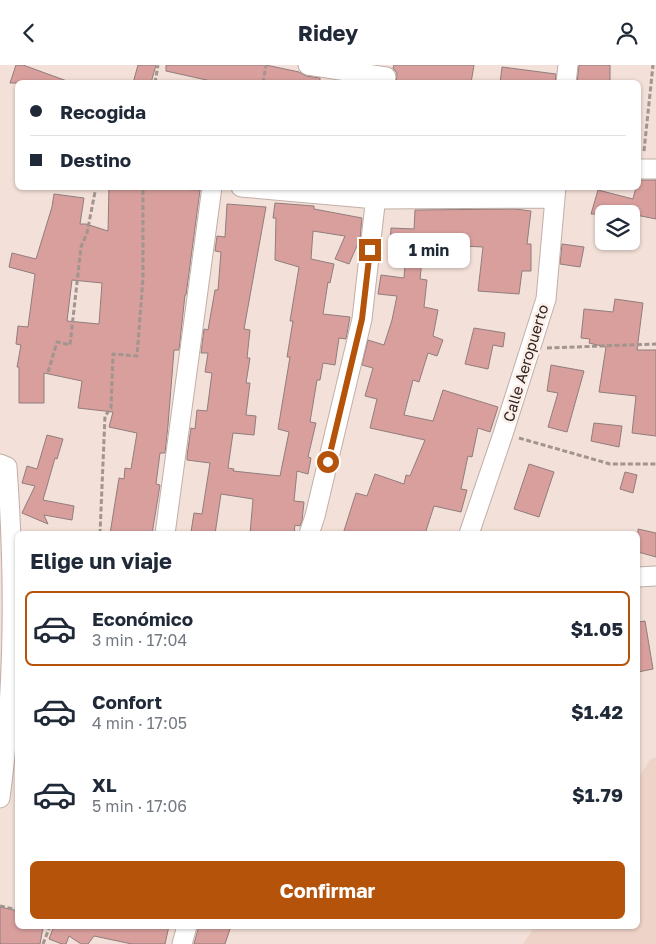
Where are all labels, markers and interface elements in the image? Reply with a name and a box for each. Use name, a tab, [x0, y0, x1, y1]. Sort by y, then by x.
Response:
icon: back	[15, 19, 43, 47]
text: Ridey	[298, 19, 358, 46]
icon: person	[613, 19, 641, 47]
text: Recogida	[60, 100, 146, 123]
text: Destino	[60, 148, 131, 171]
map controls	[595, 205, 640, 250]
button: layers	[595, 205, 640, 250]
callout: 1 min	[388, 233, 470, 267]
route end	[359, 239, 381, 261]
text: 1 min	[409, 240, 449, 260]
street label: Calle Aeropuerto	[499, 302, 551, 424]
route start	[317, 451, 339, 473]
text: Elige un viaje	[30, 547, 172, 574]
icon: car	[32, 606, 77, 651]
text: Económico	[92, 607, 193, 630]
text: $1.05	[570, 617, 623, 640]
text: 3 min · 17:04	[92, 630, 187, 650]
icon: car	[32, 689, 77, 734]
text: Confort	[92, 690, 162, 713]
text: $1.42	[571, 700, 623, 723]
text: 4 min · 17:05	[92, 713, 187, 733]
icon: car	[32, 772, 77, 817]
text: XL	[92, 773, 117, 796]
text: $1.79	[572, 783, 623, 806]
text: 5 min · 17:06	[92, 796, 187, 816]
button: Confirmar	[30, 861, 625, 919]

